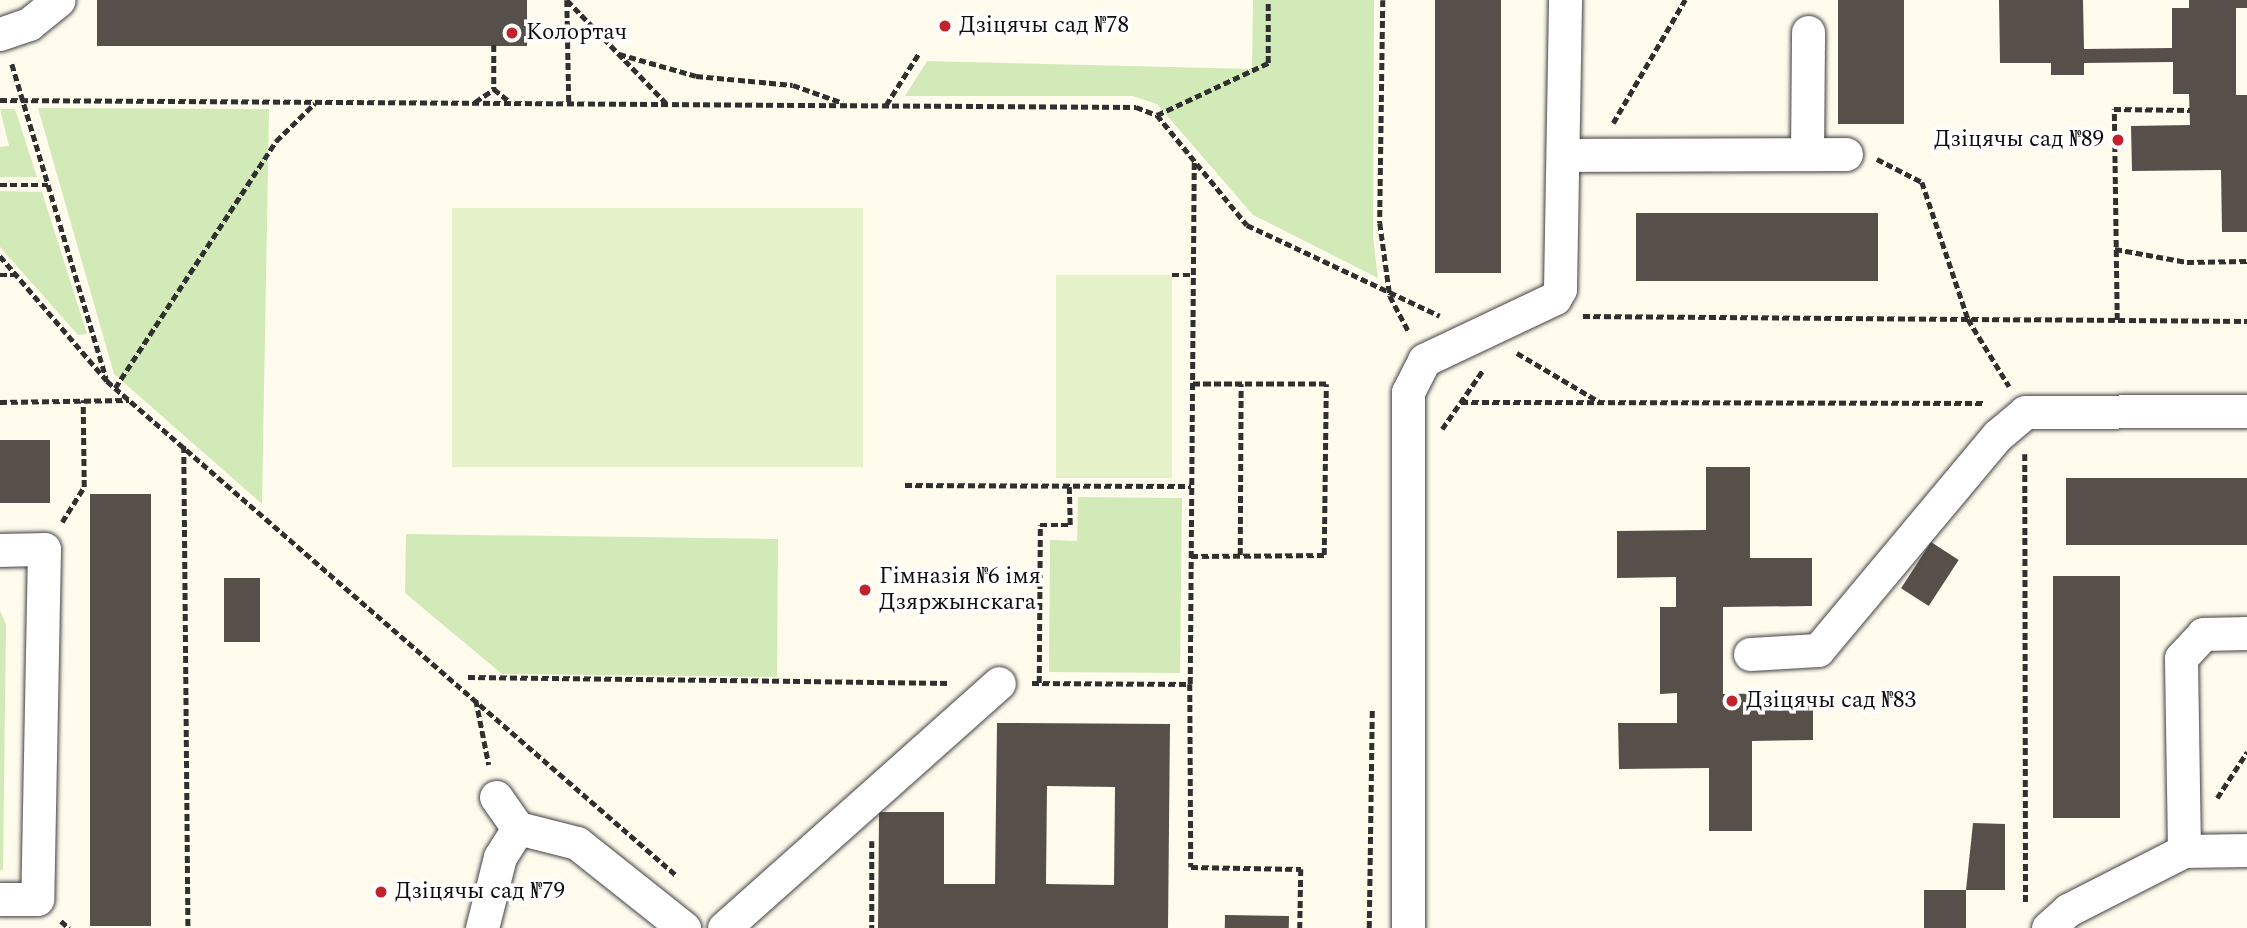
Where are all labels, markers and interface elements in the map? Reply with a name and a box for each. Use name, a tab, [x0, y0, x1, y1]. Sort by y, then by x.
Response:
place label: Дзіцячы сад №78	[959, 12, 1129, 40]
marker: Дзіцячы сад №78	[937, 18, 953, 34]
place label: Колортач	[526, 19, 627, 47]
marker: Колортач	[504, 25, 520, 41]
place label: Дзіцячы сад №89	[1934, 126, 2104, 154]
marker: Дзіцячы сад №89	[2110, 132, 2126, 148]
place label: Гімназія №6 імя Дзяржынскага	[879, 563, 1041, 617]
marker: Гімназія №6 імя Дзяржынскага	[857, 582, 873, 598]
place label: Дзіцячы сад №83	[1746, 687, 1916, 715]
marker: Дзіцячы сад №83	[1724, 693, 1740, 709]
place label: Дзіцячы сад №79	[395, 878, 565, 906]
marker: Дзіцячы сад №79	[373, 884, 389, 900]

